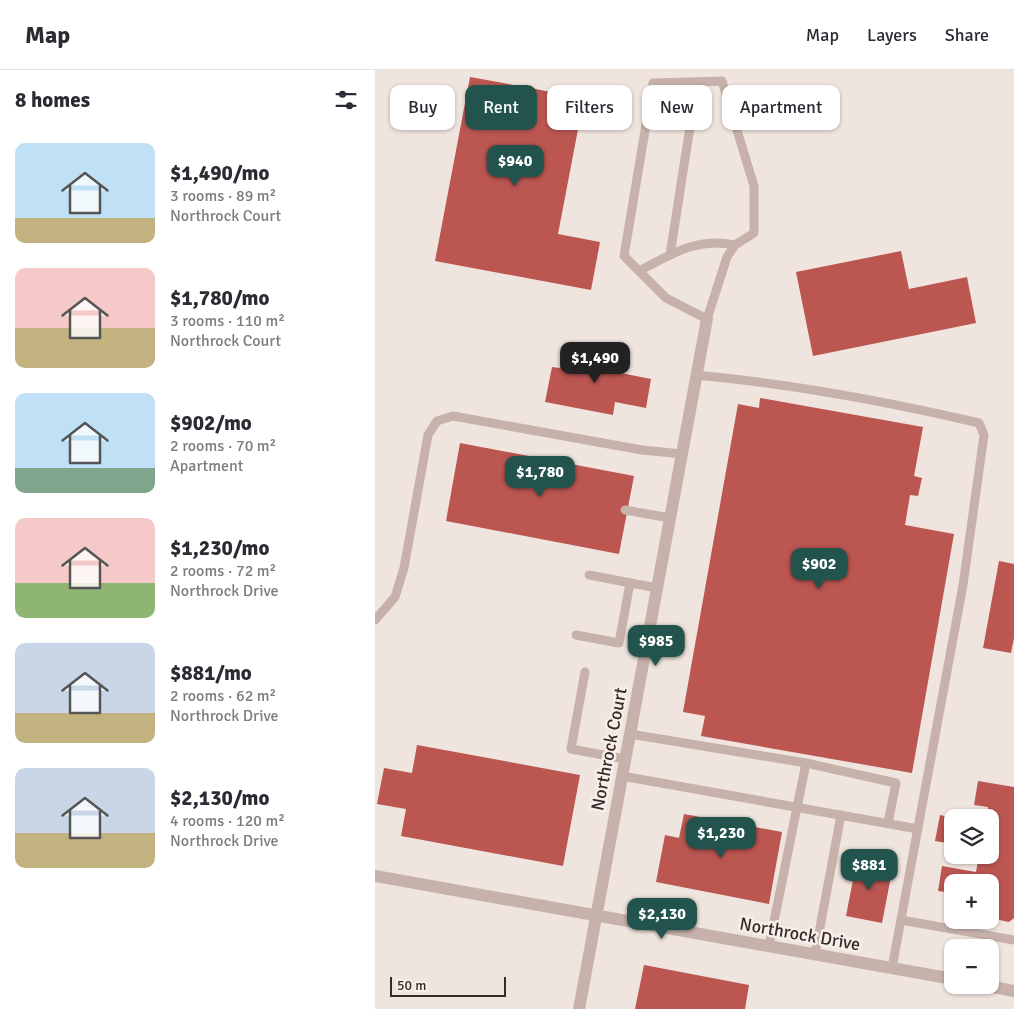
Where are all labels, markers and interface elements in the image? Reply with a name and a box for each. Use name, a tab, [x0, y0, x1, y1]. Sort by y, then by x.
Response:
text: Map	[25, 20, 70, 50]
text: Map	[806, 24, 839, 46]
text: Layers	[867, 24, 917, 46]
text: Share	[945, 24, 989, 46]
chip: Buy	[390, 85, 455, 130]
chip: Rent	[465, 85, 537, 130]
chip: Filters	[547, 85, 632, 130]
chip: New	[642, 85, 712, 130]
chip: Apartment	[722, 85, 840, 130]
icon: filters	[332, 86, 360, 114]
text: 8 homes	[15, 87, 90, 113]
pin: $940	[485, 144, 545, 187]
text: $940	[498, 151, 532, 171]
text: $1,490/mo	[170, 160, 269, 186]
icon: home	[55, 163, 115, 223]
text: 3 rooms · 89 m²	[170, 186, 276, 206]
text: Northrock Court	[170, 206, 281, 226]
text: $1,780/mo	[170, 285, 269, 311]
icon: home	[55, 288, 115, 348]
text: 3 rooms · 110 m²	[170, 311, 285, 331]
text: Northrock Court	[170, 331, 281, 351]
pin: $1,490	[554, 342, 636, 384]
text: $1,490	[571, 348, 619, 368]
text: $902/mo	[170, 410, 252, 436]
icon: home	[55, 413, 115, 473]
text: 2 rooms · 70 m²	[170, 436, 276, 456]
text: Apartment	[170, 456, 243, 476]
pin: $1,780	[499, 456, 581, 498]
text: $1,780	[516, 462, 564, 482]
text: $1,230/mo	[170, 535, 269, 561]
icon: home	[55, 538, 115, 598]
pin: $902	[789, 548, 849, 590]
text: $902	[802, 554, 836, 574]
text: 2 rooms · 72 m²	[170, 561, 276, 581]
text: Northrock Drive	[170, 581, 279, 601]
pin: $985	[626, 624, 686, 667]
text: $985	[639, 631, 673, 651]
text: $881/mo	[170, 660, 252, 686]
icon: home	[55, 663, 115, 723]
text: 2 rooms · 62 m²	[170, 686, 276, 706]
street label: Northrock Court	[586, 686, 632, 812]
text: Northrock Drive	[170, 706, 279, 726]
text: $2,130/mo	[170, 785, 269, 811]
icon: home	[55, 788, 115, 848]
map controls	[944, 809, 999, 994]
button: layers	[944, 809, 999, 864]
text: 4 rooms · 120 m²	[170, 811, 285, 831]
pin: $1,230	[680, 816, 762, 859]
text: $1,230	[697, 823, 745, 843]
text: Northrock Drive	[170, 831, 279, 851]
pin: $881	[839, 848, 899, 891]
text: $881	[852, 855, 886, 875]
button: +	[944, 874, 999, 929]
pin: $2,130	[621, 898, 703, 940]
text: $2,130	[638, 904, 686, 924]
street label: Northrock Drive	[738, 913, 862, 955]
button: −	[944, 939, 999, 994]
scale bar	[390, 974, 506, 997]
text: 50 m	[397, 977, 426, 994]

